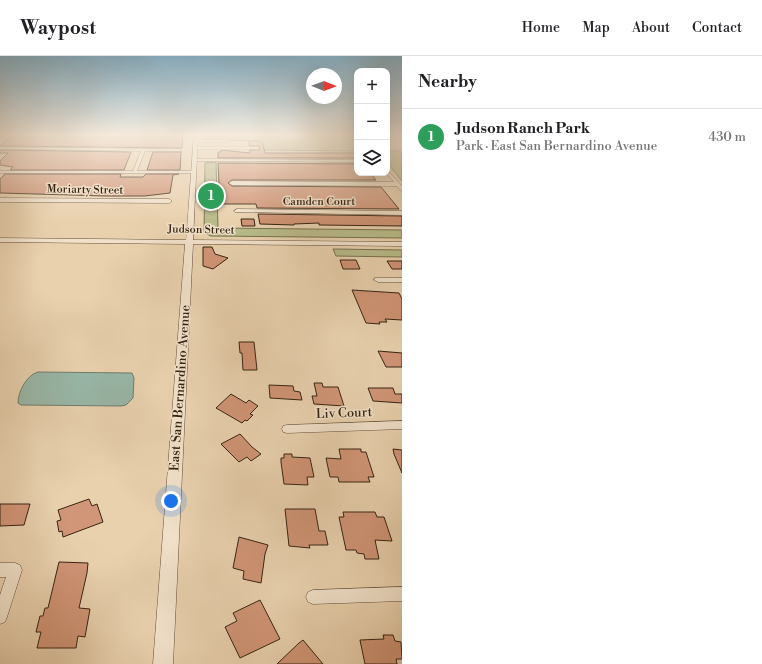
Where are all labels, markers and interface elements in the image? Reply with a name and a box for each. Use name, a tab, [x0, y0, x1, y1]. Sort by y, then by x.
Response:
text: Waypost	[20, 16, 96, 40]
text: Home	[522, 19, 560, 37]
text: Map	[582, 19, 610, 37]
text: About	[632, 19, 670, 37]
text: Contact	[692, 19, 742, 37]
north arrow	[306, 68, 342, 104]
map controls	[354, 68, 390, 176]
button: +	[354, 68, 390, 104]
text: Nearby	[418, 71, 477, 93]
button: −	[354, 104, 390, 140]
text: Judson Ranch Park	[456, 119, 590, 138]
text: 1	[428, 129, 434, 145]
text: 430 m	[708, 129, 746, 145]
text: Park · East San Bernardino Avenue	[456, 138, 657, 154]
button: layers	[354, 140, 390, 176]
pin: 1	[198, 181, 224, 211]
street label: Moriarty Street	[47, 182, 123, 198]
street label: Camden Court	[283, 195, 355, 209]
street label: Judson Street	[166, 222, 235, 238]
street label: East San Bernardino Avenue	[166, 304, 194, 472]
street label: Liv Court	[316, 404, 373, 422]
your location	[161, 491, 181, 511]

